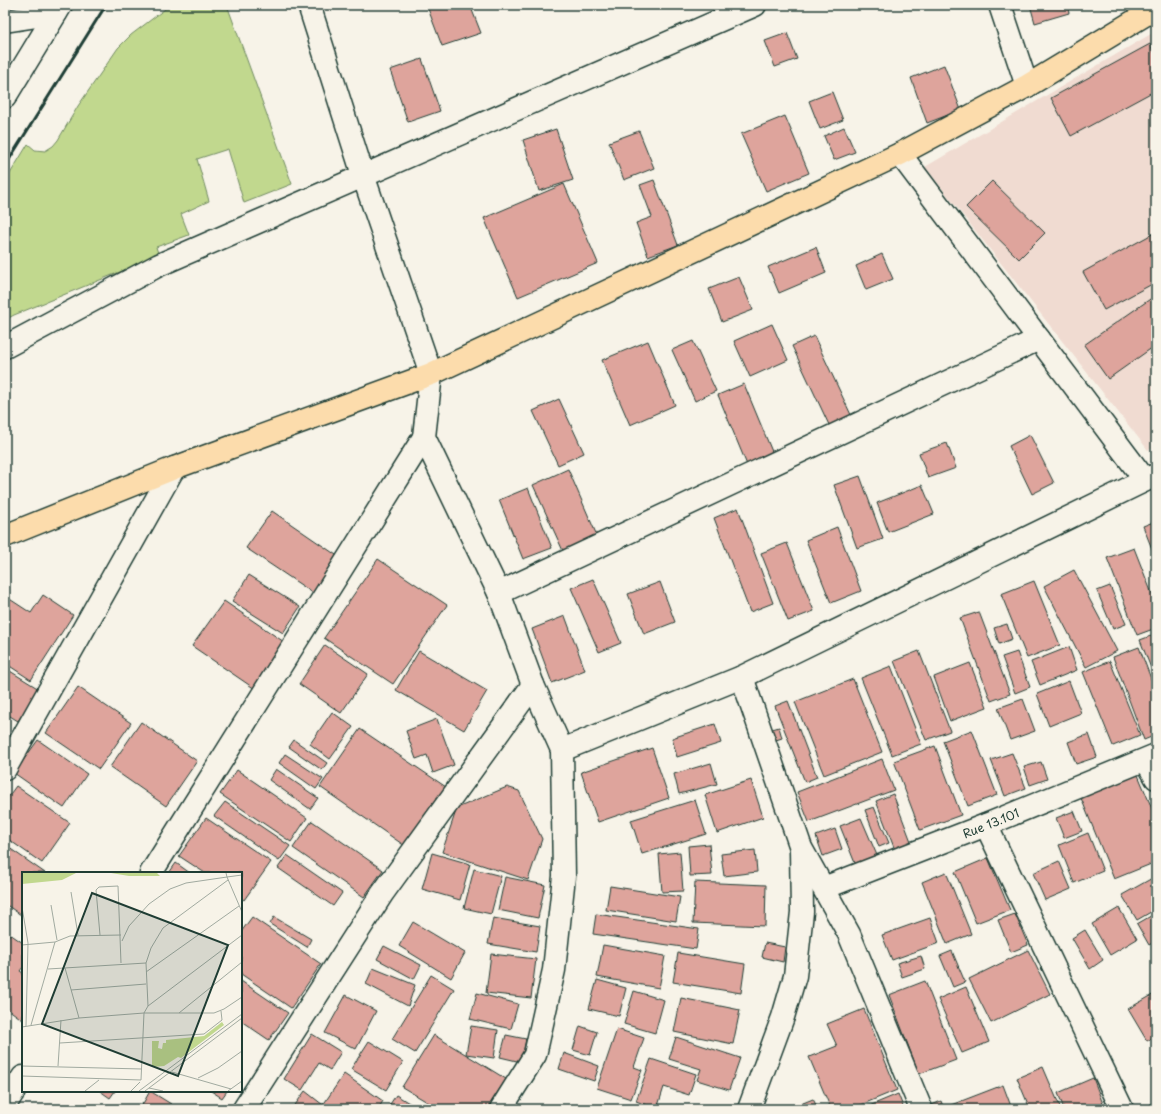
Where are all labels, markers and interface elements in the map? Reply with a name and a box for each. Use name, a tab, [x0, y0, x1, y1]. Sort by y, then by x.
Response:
street label: Rue 13.101	[960, 803, 1022, 842]
inset map	[22, 872, 242, 1092]

